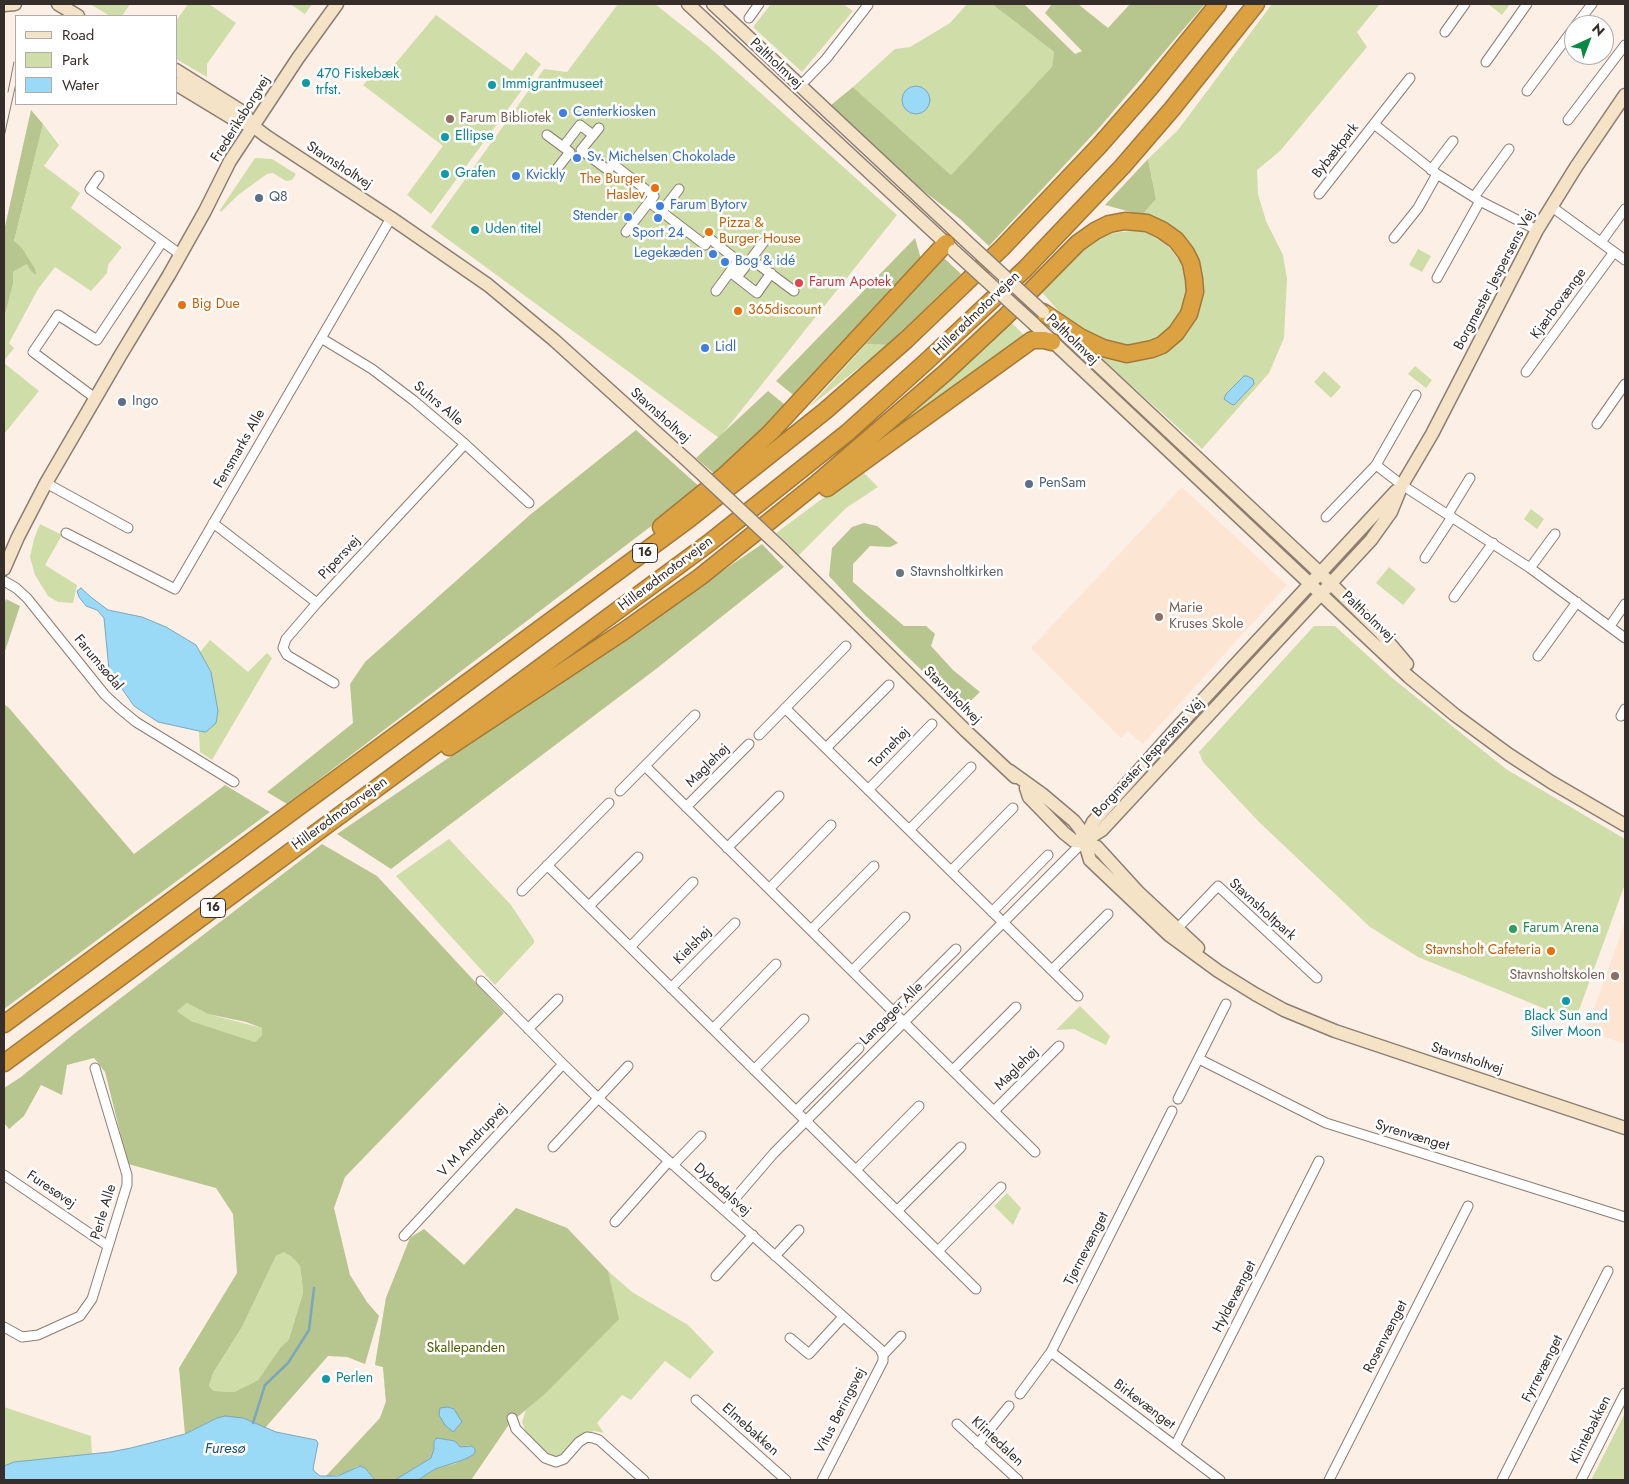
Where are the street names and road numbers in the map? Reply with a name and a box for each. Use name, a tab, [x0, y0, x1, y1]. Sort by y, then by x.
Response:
street label: Paltholmvej	[746, 35, 806, 93]
street label: Frederiksborgvej	[208, 73, 274, 165]
street label: Bybækpark	[1309, 120, 1363, 182]
street label: Stavnsholtvej	[303, 139, 375, 193]
street label: Borgmester Jespersens Vej	[1451, 207, 1539, 353]
street label: Kjærbovænge	[1528, 265, 1590, 343]
street label: Hillerødmotorvejen	[930, 268, 1024, 360]
street label: Paltholmvej	[1042, 311, 1102, 369]
street label: Suhrs Alle	[410, 378, 466, 430]
street label: Stavnsholtvej	[626, 385, 694, 447]
street label: Fensmarks Alle	[211, 407, 269, 491]
street label: Pipersvej	[316, 533, 364, 583]
street label: Hillerødmotorvejen	[616, 533, 716, 615]
road number: 16	[632, 544, 658, 562]
street label: Paltholmvej	[1338, 588, 1398, 646]
street label: Farumsødal	[70, 632, 126, 694]
street label: Stavnsholtvej	[920, 664, 984, 728]
street label: Borgmester Jespersens Vej	[1090, 695, 1208, 821]
street label: Tornehøj	[866, 724, 914, 772]
street label: Maglehøj	[683, 741, 733, 791]
street label: Hillerødmotorvejen	[289, 774, 391, 854]
street label: Stavnsholtpark	[1225, 876, 1299, 944]
road number: 16	[200, 898, 226, 918]
street label: Kielshøj	[671, 924, 715, 968]
street label: Langager Alle	[857, 979, 927, 1049]
street label: Stavnsholtvej	[1429, 1039, 1505, 1079]
street label: Maglehøj	[992, 1044, 1042, 1094]
street label: V M Amdrupvej	[435, 1101, 511, 1181]
street label: Syrenvænget	[1373, 1117, 1451, 1155]
street label: Dybedalsvej	[690, 1160, 754, 1220]
street label: Furesøvej	[23, 1167, 79, 1213]
street label: Perle Alle	[88, 1182, 120, 1242]
street label: Tjørnevænget	[1061, 1209, 1113, 1289]
street label: Hyldevænget	[1210, 1258, 1260, 1336]
street label: Rosenvænget	[1361, 1298, 1411, 1376]
street label: Fyrrevænget	[1519, 1333, 1567, 1405]
street label: Vitus Beringsvej	[812, 1365, 870, 1457]
street label: Birkevænget	[1110, 1376, 1178, 1434]
street label: Klintebakken	[1567, 1393, 1615, 1467]
street label: Elmebakken	[718, 1400, 782, 1460]
street label: Klintedalen	[967, 1414, 1027, 1470]

